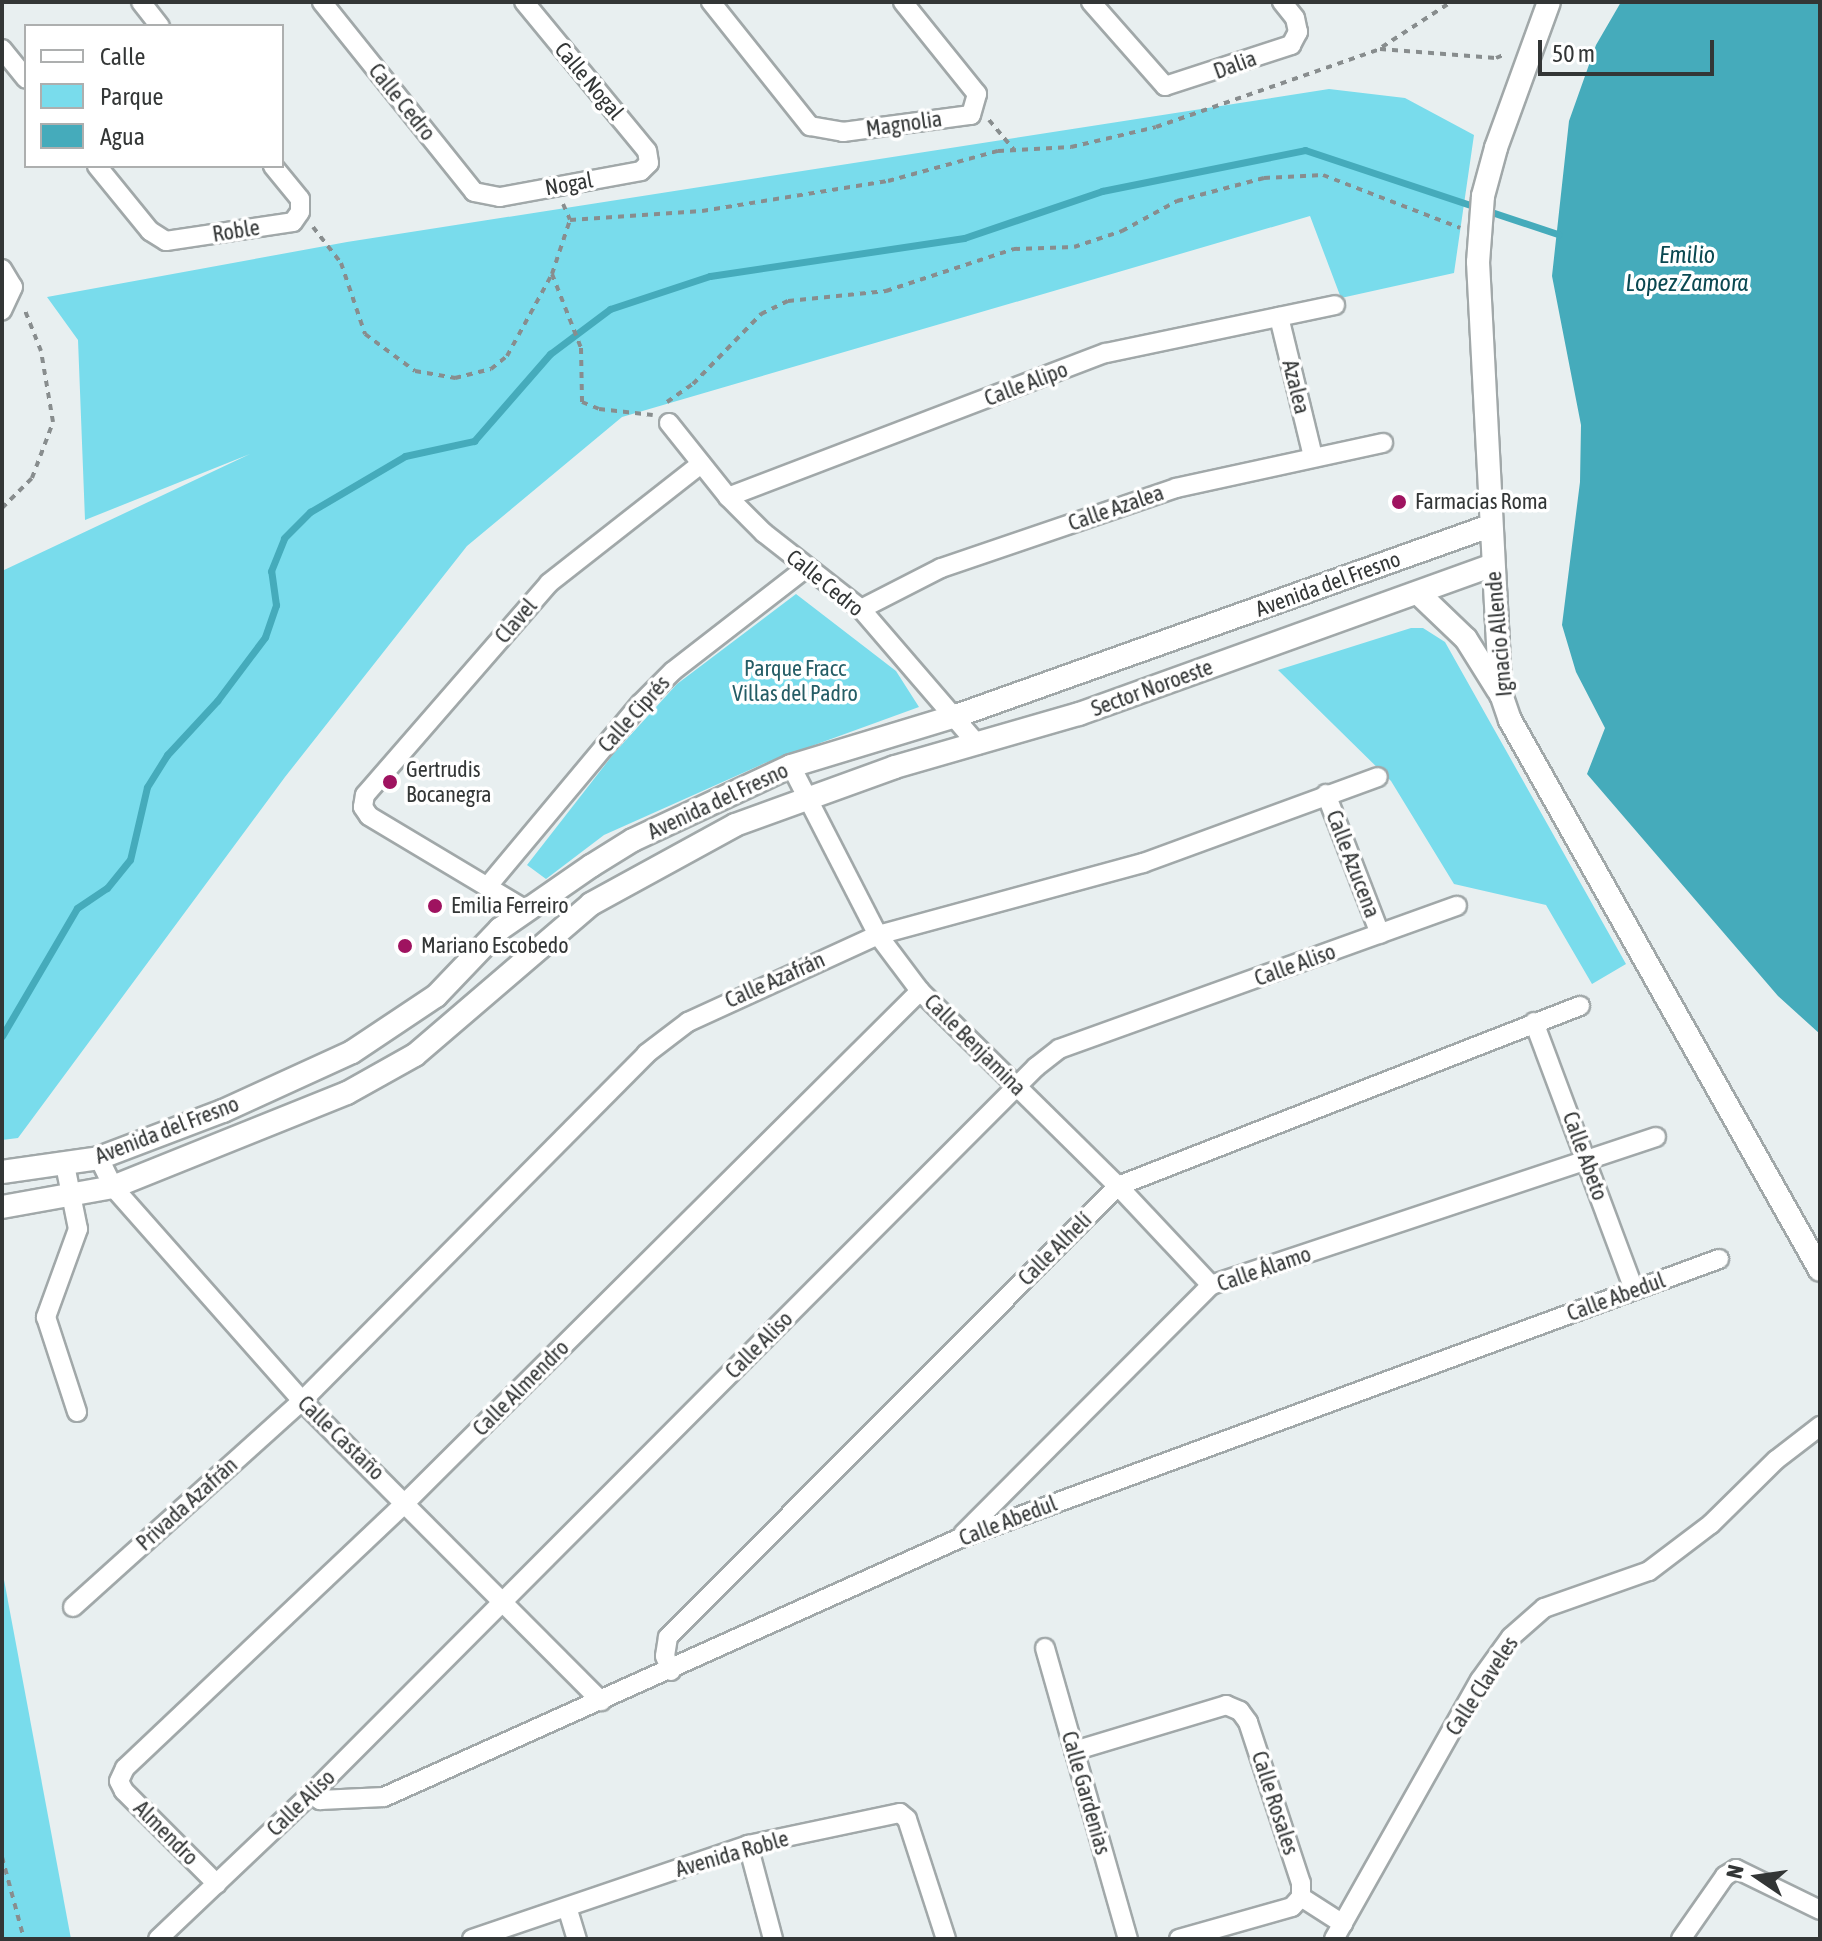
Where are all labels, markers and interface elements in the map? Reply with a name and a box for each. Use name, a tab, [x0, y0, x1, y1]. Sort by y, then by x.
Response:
legend	[24, 24, 284, 168]
scale bar	[1542, 24, 1718, 74]
street label: Calle Nogal	[549, 37, 629, 125]
text: 50 m	[1552, 40, 1595, 67]
text: Calle	[100, 43, 145, 70]
street label: Dalia	[1210, 45, 1260, 85]
street label: Calle Cedro	[363, 58, 441, 146]
text: Parque	[100, 83, 163, 110]
street label: Magnolia	[864, 106, 944, 142]
text: Agua	[100, 123, 145, 150]
street label: Nogal	[543, 167, 595, 201]
street label: Roble	[211, 214, 261, 248]
water label: Emilio Lopez Zamora	[1626, 241, 1748, 297]
street label: Calle Alipo	[981, 356, 1071, 412]
street label: Azalea	[1277, 357, 1315, 417]
street label: Calle Azalea	[1065, 479, 1167, 537]
place label: Farmacias Roma	[1415, 489, 1548, 515]
marker: Farmacias Roma	[1390, 493, 1408, 511]
street label: Calle Cedro	[781, 544, 869, 622]
street label: Avenida del Fresno	[1252, 546, 1404, 622]
street label: Ignacio Allende	[1480, 570, 1518, 698]
street label: Clavel	[489, 593, 543, 649]
street label: Sector Noroeste	[1088, 654, 1216, 722]
park label: Parque Fracc Villas del Padro	[732, 655, 858, 706]
street label: Calle Ciprés	[593, 670, 675, 758]
place label: Gertrudis Bocanegra	[406, 756, 492, 808]
street label: Avenida del Fresno	[644, 757, 792, 845]
marker: Gertrudis Bocanegra	[381, 773, 399, 791]
street label: Calle Azucena	[1320, 807, 1386, 921]
place label: Emilia Ferreiro	[451, 893, 569, 919]
marker: Emilia Ferreiro	[426, 897, 444, 915]
place label: Mariano Escobedo	[421, 933, 568, 959]
marker: Mariano Escobedo	[396, 937, 414, 955]
street label: Calle Aliso	[1251, 938, 1339, 992]
street label: Calle Azafrán	[721, 946, 829, 1014]
street label: Calle Benjamina	[919, 989, 1031, 1101]
street label: Avenida del Fresno	[91, 1090, 243, 1170]
street label: Calle Abeto	[1557, 1108, 1613, 1204]
street label: Calle Alhelí	[1013, 1207, 1097, 1291]
street label: Calle Álamo	[1214, 1241, 1314, 1297]
street label: Calle Abedul	[1563, 1267, 1669, 1327]
street label: Calle Aliso	[720, 1306, 798, 1384]
street label: Calle Almendro	[467, 1334, 575, 1442]
street label: Calle Castaño	[292, 1390, 390, 1486]
street label: Privada Azafrán	[131, 1452, 243, 1556]
street label: Calle Abedul	[955, 1490, 1061, 1552]
street label: Calle Claveles	[1440, 1632, 1524, 1740]
street label: Calle Gardenias	[1056, 1728, 1116, 1858]
street label: Calle Rosales	[1246, 1748, 1304, 1858]
street label: Calle Aliso	[261, 1764, 341, 1842]
street label: Almendro	[128, 1795, 204, 1871]
street label: Avenida Roble	[672, 1825, 792, 1883]
north arrow	[1718, 1837, 1798, 1917]
text: N	[1720, 1862, 1749, 1881]

